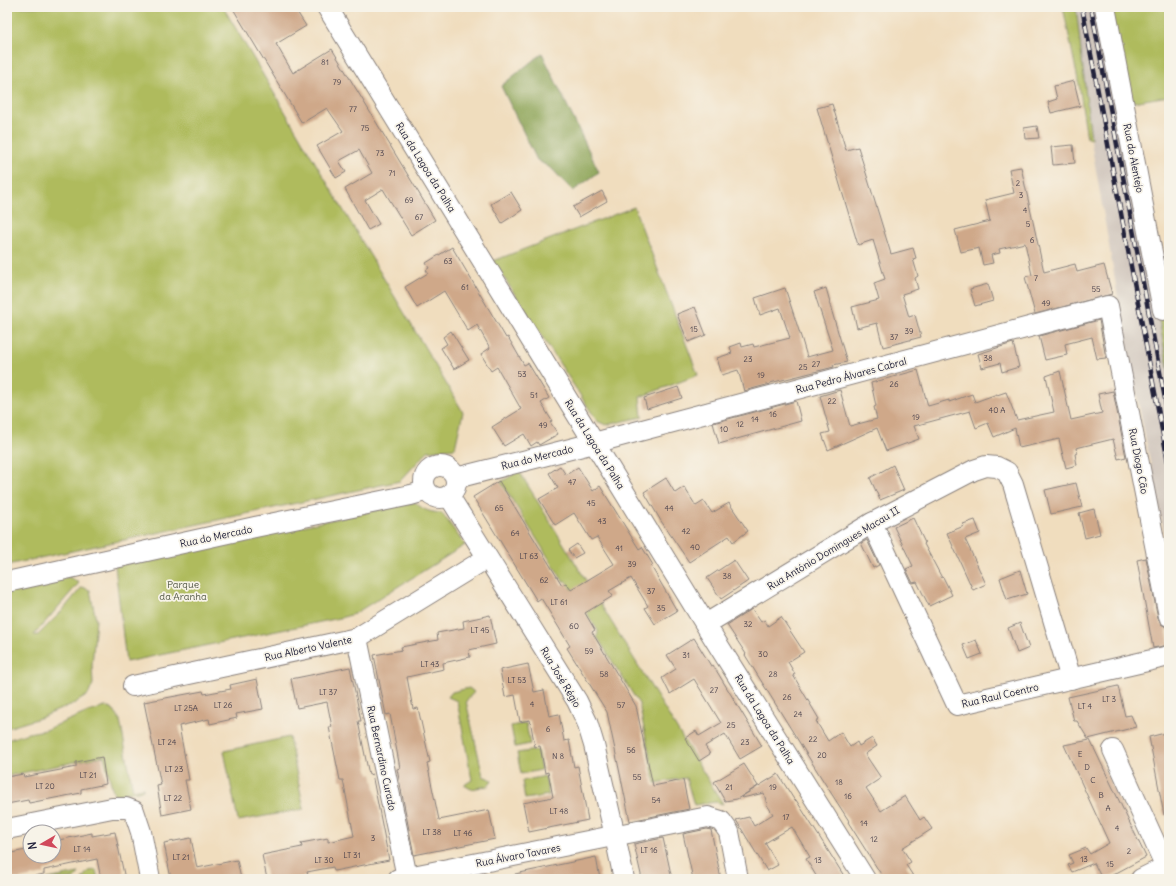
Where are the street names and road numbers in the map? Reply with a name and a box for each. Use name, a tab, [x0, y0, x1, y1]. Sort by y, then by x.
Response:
street label: Rua da Lagoa da Palha	[393, 120, 459, 215]
street label: Rua do Alentejo	[1120, 122, 1147, 194]
street label: Rua Pedro Álvares Cabral	[794, 354, 908, 397]
street label: Rua da Lagoa da Palha	[562, 397, 628, 492]
street label: Rua Diogo Cão	[1126, 427, 1151, 495]
street label: Rua do Mercado	[500, 442, 575, 473]
street label: Rua António Domingues Macau II	[765, 504, 902, 593]
street label: Rua do Mercado	[179, 522, 254, 551]
street label: Rua Alberto Valente	[263, 633, 353, 664]
street label: Rua José Régio	[537, 645, 584, 710]
street label: Rua da Lagoa da Palha	[732, 672, 798, 767]
street label: Rua Raul Coentro	[960, 680, 1040, 711]
street label: Rua Bernardino Curado	[364, 704, 399, 812]
street label: Rua Álvaro Tavares	[475, 841, 562, 870]

